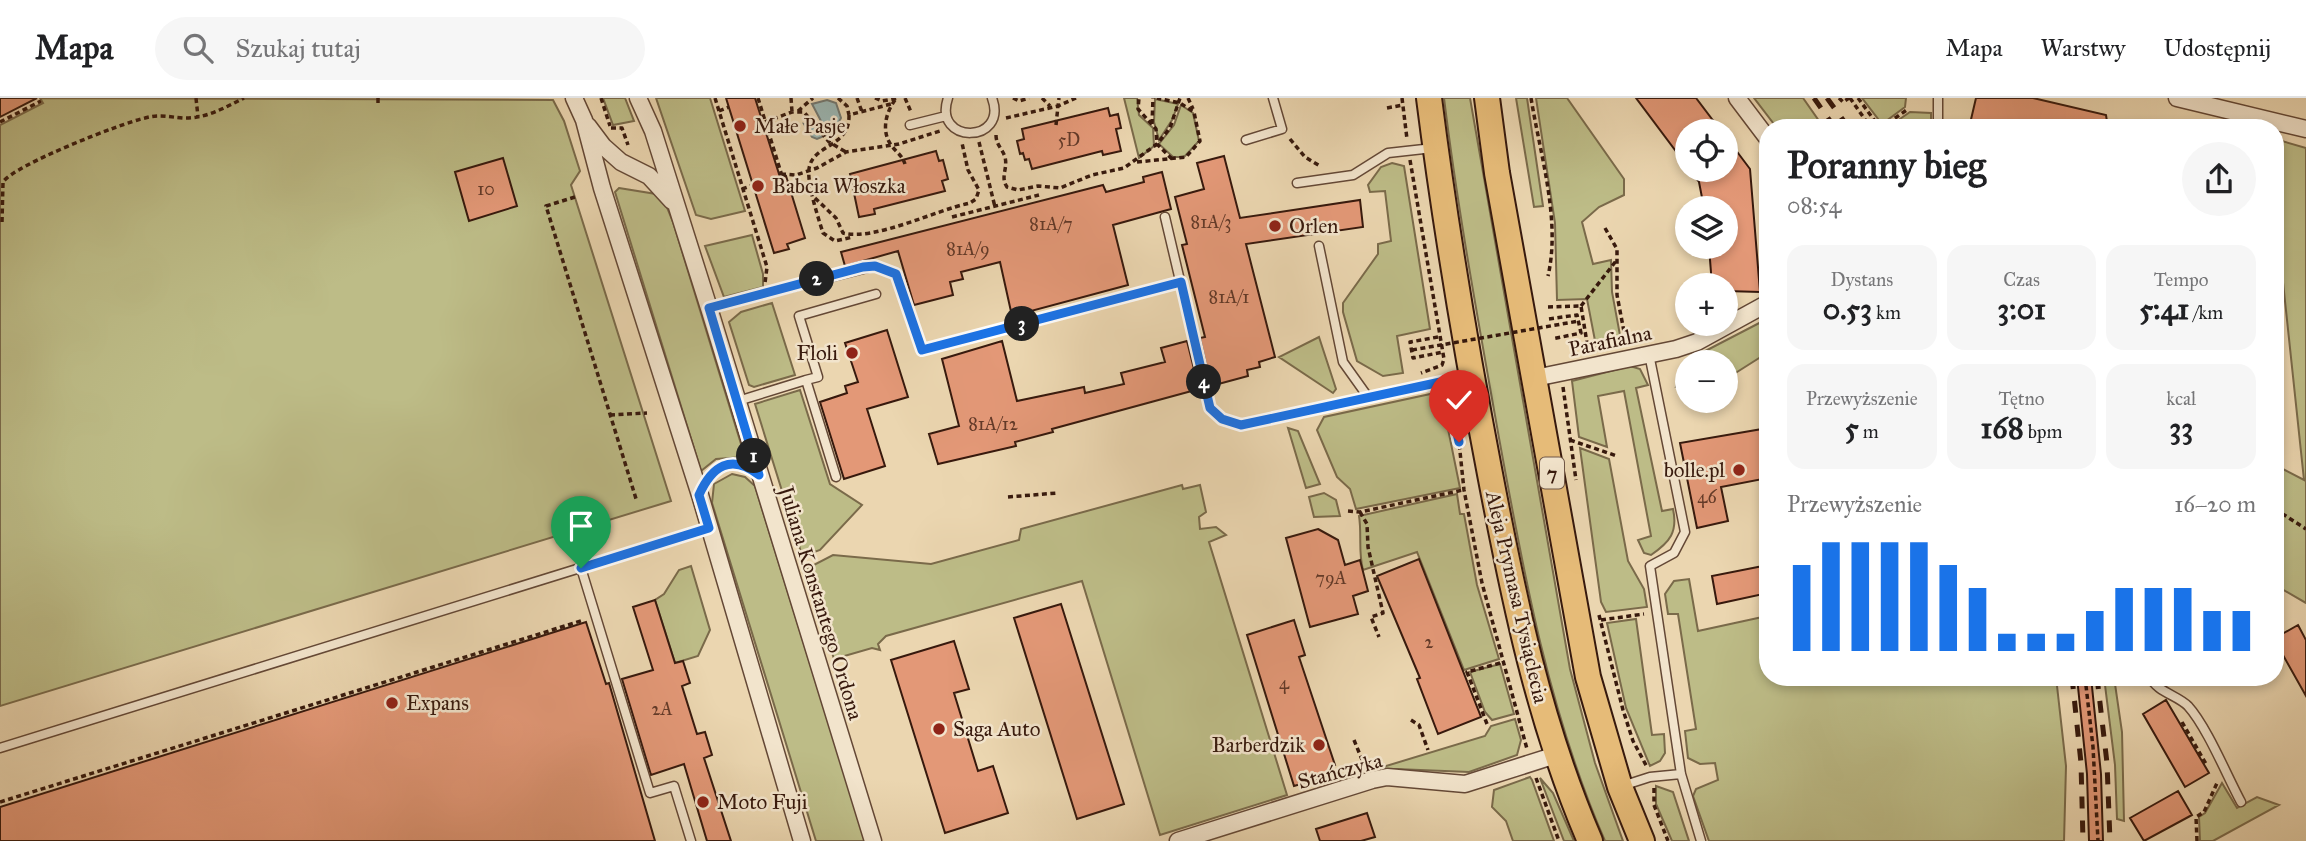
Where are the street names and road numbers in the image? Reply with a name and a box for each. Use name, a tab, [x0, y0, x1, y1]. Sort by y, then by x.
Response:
street label: Parafialna	[1566, 320, 1654, 362]
road number: 7	[1540, 458, 1564, 488]
street label: Juliana Konstantego Ordona	[772, 481, 869, 723]
street label: Aleja Prymasa Tysiąclecia	[1480, 487, 1554, 706]
street label: Stańczyka	[1295, 747, 1385, 795]

